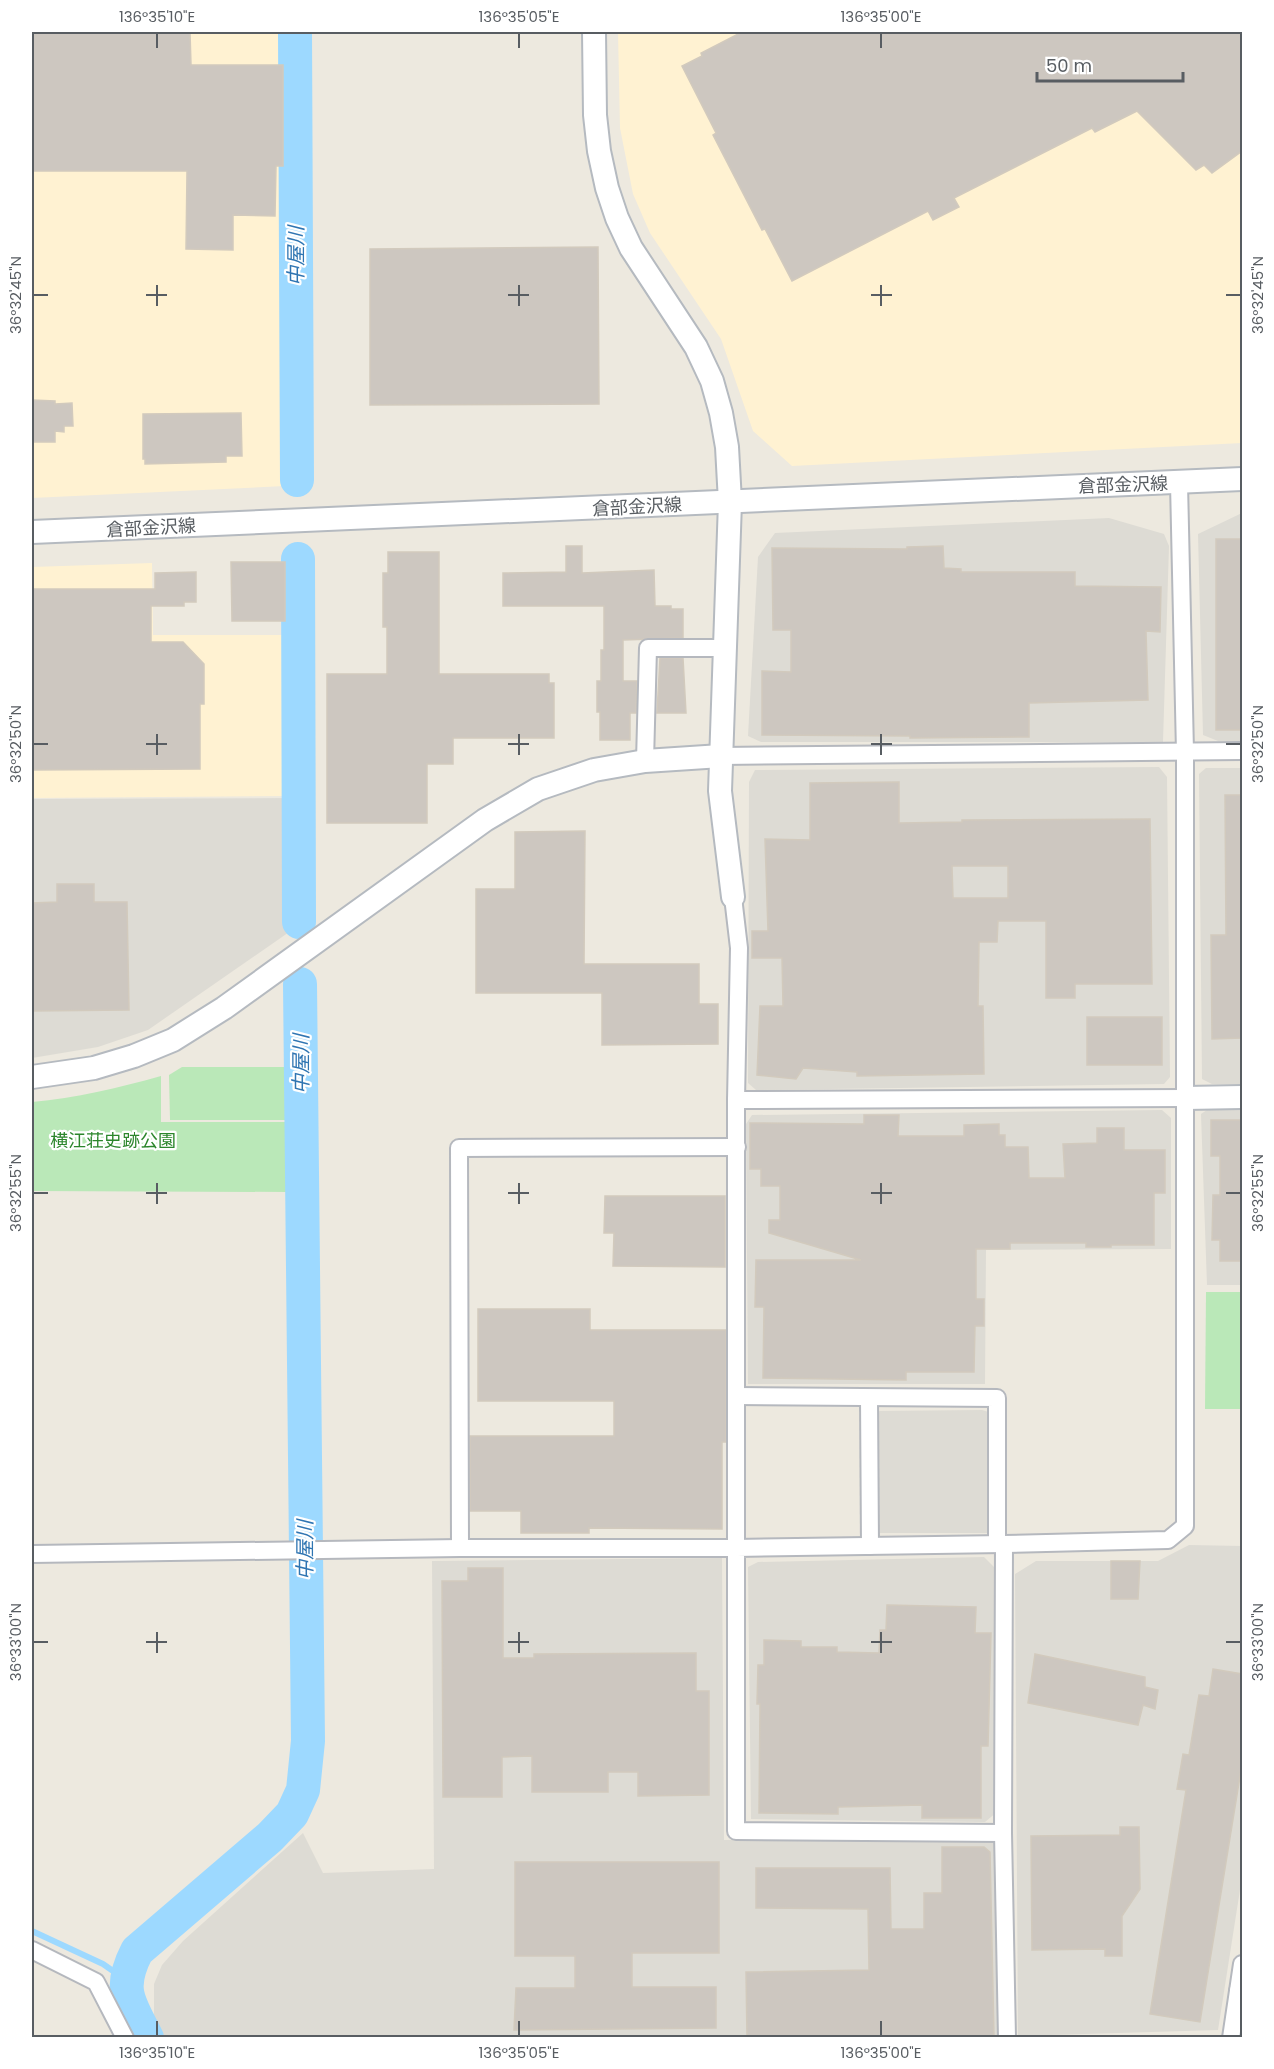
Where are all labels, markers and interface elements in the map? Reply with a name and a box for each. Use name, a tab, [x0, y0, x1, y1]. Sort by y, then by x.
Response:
text: 136°35'10"E	[119, 6, 195, 27]
text: 136°35'05"E	[479, 6, 559, 27]
text: 136°35'00"E	[841, 6, 921, 27]
scale bar	[1037, 45, 1182, 83]
text: 50 m	[1046, 53, 1092, 78]
water label: 中屋川	[282, 224, 310, 286]
text: 36°32'45"N	[5, 256, 26, 334]
text: 36°32'45"N	[1247, 256, 1268, 334]
street label: 倉部金沢線	[1078, 470, 1168, 499]
street label: 倉部金沢線	[591, 492, 683, 521]
street label: 倉部金沢線	[105, 513, 197, 542]
text: 36°32'50"N	[5, 705, 26, 783]
text: 36°32'50"N	[1247, 705, 1268, 783]
water label: 中屋川	[287, 1032, 315, 1094]
park label: 横江荘史跡公園	[50, 1128, 176, 1153]
text: 36°32'55"N	[5, 1154, 26, 1232]
text: 36°32'55"N	[1247, 1154, 1268, 1232]
water label: 中屋川	[291, 1518, 319, 1580]
text: 36°33'00"N	[5, 1603, 26, 1681]
text: 36°33'00"N	[1247, 1603, 1268, 1681]
text: 136°35'10"E	[119, 2042, 195, 2063]
text: 136°35'05"E	[479, 2042, 559, 2063]
text: 136°35'00"E	[841, 2042, 921, 2063]

